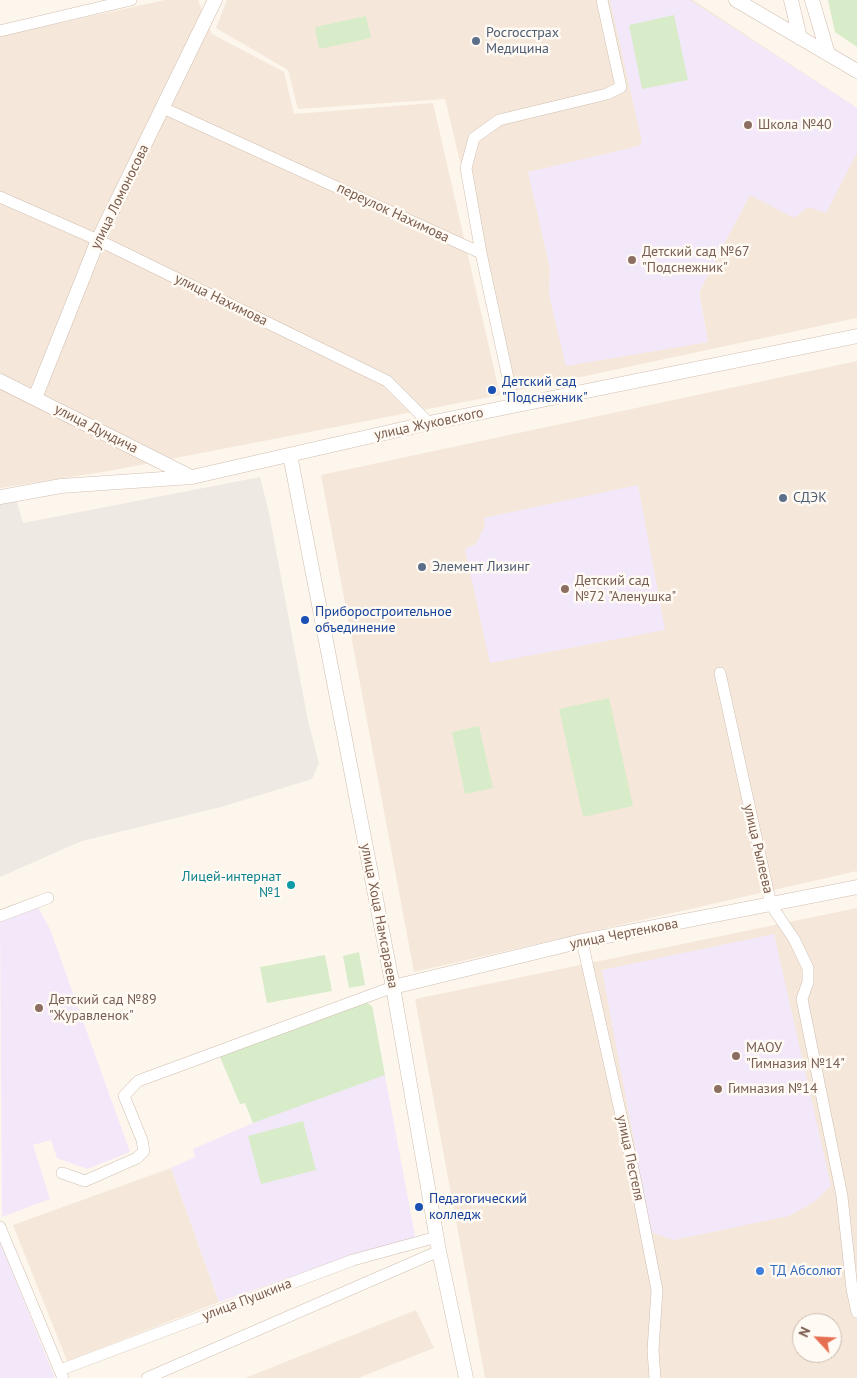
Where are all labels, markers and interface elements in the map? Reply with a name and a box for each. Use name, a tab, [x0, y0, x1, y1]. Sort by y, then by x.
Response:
place label: Росгосстрах Медицина	[486, 25, 559, 58]
marker: Росгосстрах Медицина	[470, 35, 482, 47]
place label: Школа №40	[758, 117, 832, 133]
marker: Школа №40	[742, 119, 754, 131]
street label: улица Ломоносова	[87, 142, 153, 252]
street label: переулок Нахимова	[334, 180, 452, 246]
place label: Детский сад №67 "Подснежник"	[642, 244, 750, 276]
marker: Детский сад №67 "Подснежник"	[626, 254, 638, 266]
street label: улица Нахимова	[172, 270, 270, 330]
place label: Детский сад "Подснежник"	[502, 374, 588, 407]
marker: Детский сад "Подснежник"	[486, 384, 498, 396]
street label: улица Дундича	[51, 401, 141, 457]
street label: улица Жуковского	[373, 404, 485, 444]
place label: СДЭК	[793, 490, 827, 506]
marker: СДЭК	[777, 492, 789, 504]
place label: Элемент Лизинг	[432, 559, 530, 575]
marker: Элемент Лизинг	[416, 561, 428, 573]
place label: Детский сад №72 "Аленушка"	[575, 573, 676, 606]
marker: Детский сад №72 "Аленушка"	[559, 583, 571, 595]
place label: Приборостроительное объединение	[315, 604, 452, 636]
marker: Приборостроительное объединение	[299, 614, 311, 626]
street label: улица Рылеева	[740, 803, 776, 895]
street label: улица Хоца Намсараева	[357, 842, 401, 990]
place label: Лицей-интернат №1	[182, 869, 281, 902]
marker: Лицей-интернат №1	[285, 879, 297, 891]
street label: улица Чертенкова	[568, 915, 680, 953]
place label: Детский сад №89 "Журавленок"	[49, 992, 157, 1024]
marker: Детский сад №89 "Журавленок"	[33, 1002, 45, 1014]
place label: МАОУ "Гимназия №14"	[746, 1040, 845, 1072]
marker: МАОУ "Гимназия №14"	[730, 1050, 742, 1062]
place label: Гимназия №14	[728, 1081, 818, 1097]
marker: Гимназия №14	[712, 1083, 724, 1095]
street label: улица Пестеля	[613, 1113, 647, 1203]
place label: Педагогический колледж	[429, 1191, 527, 1224]
marker: Педагогический колледж	[413, 1201, 425, 1213]
place label: ТД Абсолют	[770, 1263, 842, 1279]
marker: ТД Абсолют	[754, 1265, 766, 1277]
street label: улица Пушкина	[200, 1275, 294, 1325]
north arrow	[792, 1313, 842, 1363]
text: N	[794, 1324, 814, 1340]

